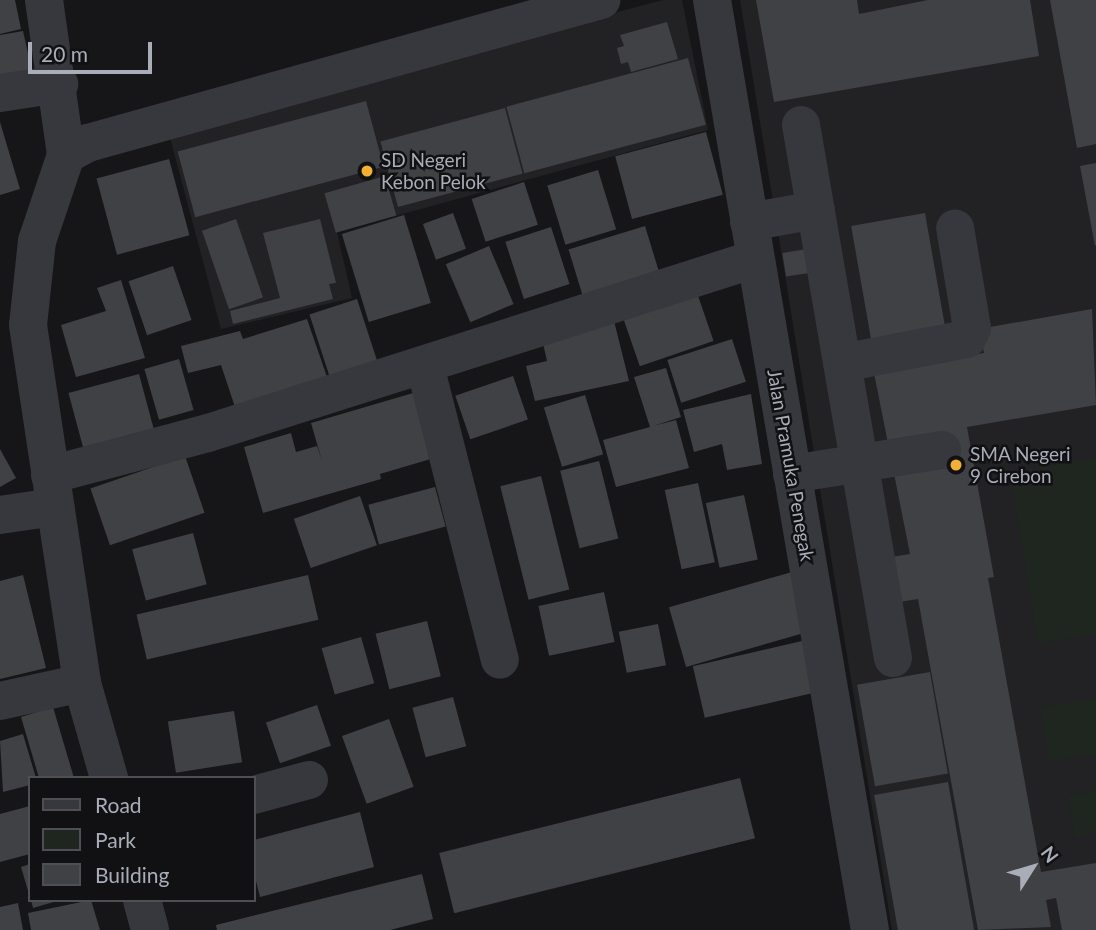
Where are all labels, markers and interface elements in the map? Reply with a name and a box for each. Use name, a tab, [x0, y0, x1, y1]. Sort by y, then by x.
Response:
scale bar	[32, 28, 156, 72]
text: 20 m	[41, 41, 88, 66]
place label: SD Negeri Kebon Pelok	[381, 149, 486, 193]
marker: SD Negeri Kebon Pelok	[359, 163, 375, 179]
street label: Jalan Pramuka Penegak	[763, 367, 819, 563]
place label: SMA Negeri 9 Cirebon	[970, 443, 1071, 487]
marker: SMA Negeri 9 Cirebon	[948, 457, 964, 473]
legend	[28, 776, 256, 902]
text: Road	[95, 792, 142, 817]
text: Park	[95, 827, 136, 852]
north arrow	[998, 832, 1068, 902]
text: N	[1037, 841, 1064, 867]
text: Building	[95, 862, 170, 887]

